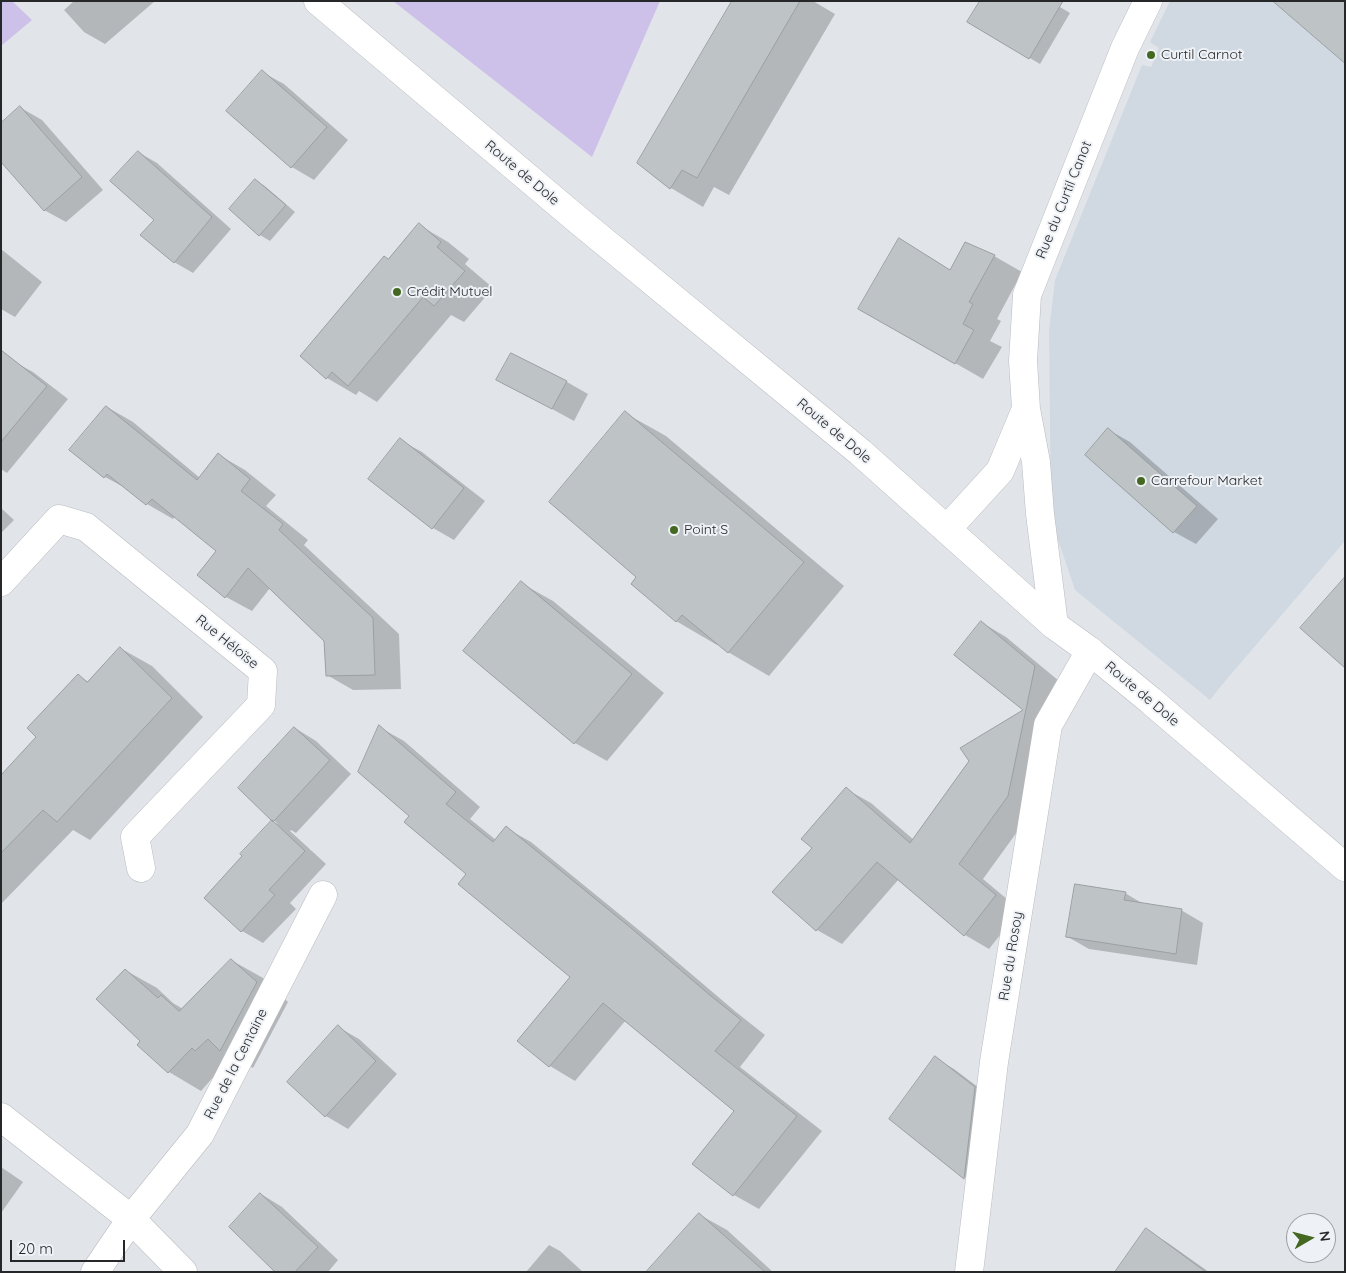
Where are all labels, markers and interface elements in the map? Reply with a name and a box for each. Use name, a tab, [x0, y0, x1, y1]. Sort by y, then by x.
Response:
place label: Curtil Carnot	[1161, 47, 1243, 63]
marker: Curtil Carnot	[1145, 49, 1157, 61]
street label: Route de Dole	[481, 137, 563, 209]
street label: Rue du Curtil Canot	[1033, 139, 1095, 261]
place label: Crédit Mutuel	[407, 284, 493, 300]
marker: Crédit Mutuel	[391, 286, 403, 298]
street label: Route de Dole	[793, 395, 875, 467]
place label: Carrefour Market	[1151, 473, 1262, 489]
marker: Carrefour Market	[1135, 475, 1147, 487]
place label: Point S	[684, 522, 728, 538]
marker: Point S	[668, 524, 680, 536]
street label: Rue Héloïse	[192, 612, 262, 672]
street label: Route de Dole	[1101, 658, 1183, 730]
street label: Rue du Rosoy	[996, 910, 1026, 1002]
street label: Rue de la Centaine	[201, 1006, 271, 1122]
north arrow	[1286, 1213, 1336, 1263]
scale bar	[12, 1230, 128, 1262]
text: N	[1315, 1230, 1334, 1242]
text: 20 m	[18, 1239, 53, 1258]

